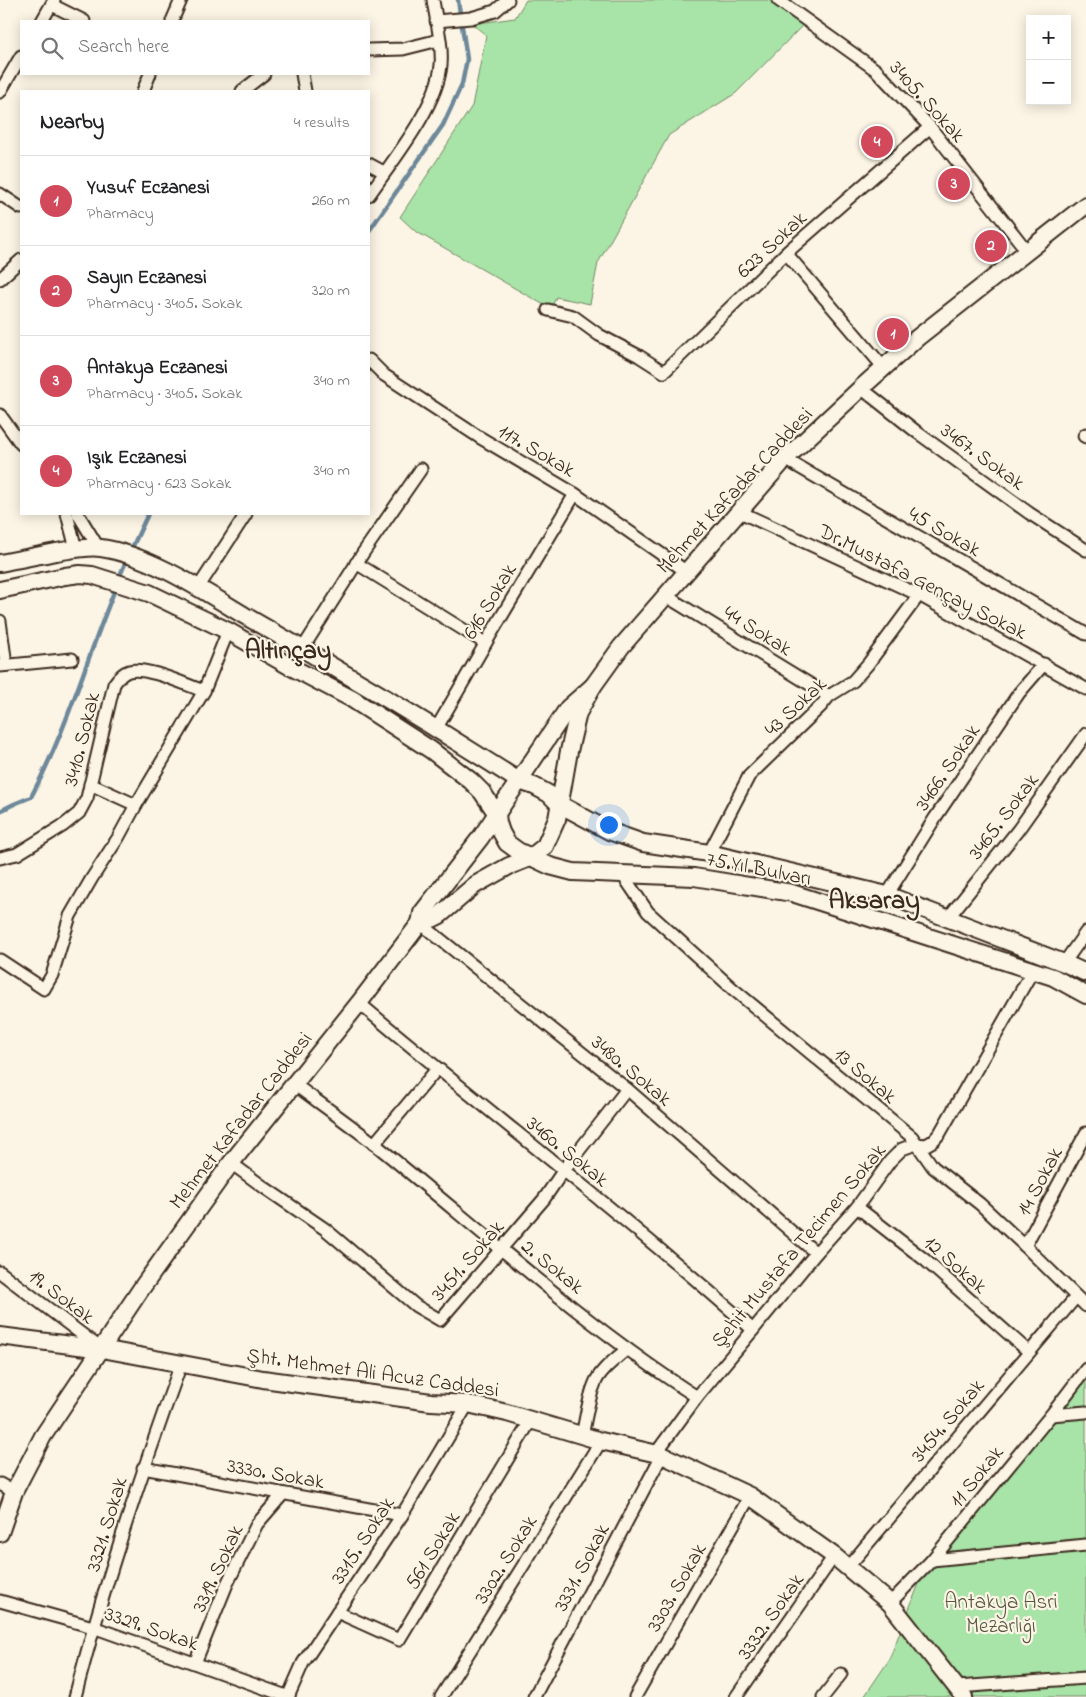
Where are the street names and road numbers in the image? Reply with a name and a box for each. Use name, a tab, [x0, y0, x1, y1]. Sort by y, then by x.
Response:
street label: 3405. Sokak	[881, 55, 972, 151]
street label: 623 Sokak	[730, 204, 815, 286]
street label: Mehmet Kafadar Caddesi	[650, 401, 821, 581]
street label: 117. Sokak	[492, 417, 581, 486]
street label: 3467. Sokak	[933, 417, 1031, 499]
street label: 45 Sokak	[902, 500, 987, 566]
street label: Dr.Mustafa Gençay Sokak	[811, 517, 1032, 651]
street label: 616 Sokak	[456, 558, 526, 646]
street label: 44 Sokak	[717, 599, 798, 665]
street label: 43 Sokak	[758, 670, 835, 744]
street label: 3410. Sokak	[57, 688, 109, 790]
street label: 3466. Sokak	[909, 718, 989, 817]
street label: 3465. Sokak	[962, 767, 1048, 867]
street label: 75.Yıl Bulvarı	[703, 845, 814, 895]
street label: Mehmet Kafadar Caddesi	[163, 1026, 321, 1216]
street label: 3480. Sokak	[584, 1029, 678, 1115]
street label: 13 Sokak	[827, 1041, 903, 1112]
street label: 3460. Sokak	[519, 1110, 615, 1196]
street label: Şehit Mustafa Tecimen Sokak	[705, 1137, 895, 1355]
street label: 14 Sokak	[1010, 1141, 1072, 1222]
street label: 3451. Sokak	[425, 1213, 513, 1309]
street label: 12 Sokak	[916, 1229, 994, 1302]
street label: 2. Sokak	[514, 1233, 590, 1303]
street label: 19. Sokak	[21, 1263, 101, 1333]
street label: Şht. Mehmet Ali Acuz Caddesi	[245, 1341, 501, 1407]
street label: 3454. Sokak	[905, 1372, 993, 1470]
street label: 11 Sokak	[943, 1439, 1012, 1515]
street label: 3330. Sokak	[225, 1452, 327, 1498]
street label: 3321. Sokak	[79, 1473, 137, 1576]
street label: 3315. Sokak	[324, 1491, 404, 1591]
street label: 561 Sokak	[399, 1505, 469, 1596]
street label: 3302. Sokak	[468, 1509, 546, 1610]
street label: 3331. Sokak	[547, 1518, 619, 1617]
street label: 3319. Sokak	[185, 1519, 252, 1618]
street label: 3303. Sokak	[640, 1537, 716, 1638]
street label: 3332. Sokak	[731, 1567, 813, 1667]
street label: 3329. Sokak	[101, 1600, 203, 1660]

